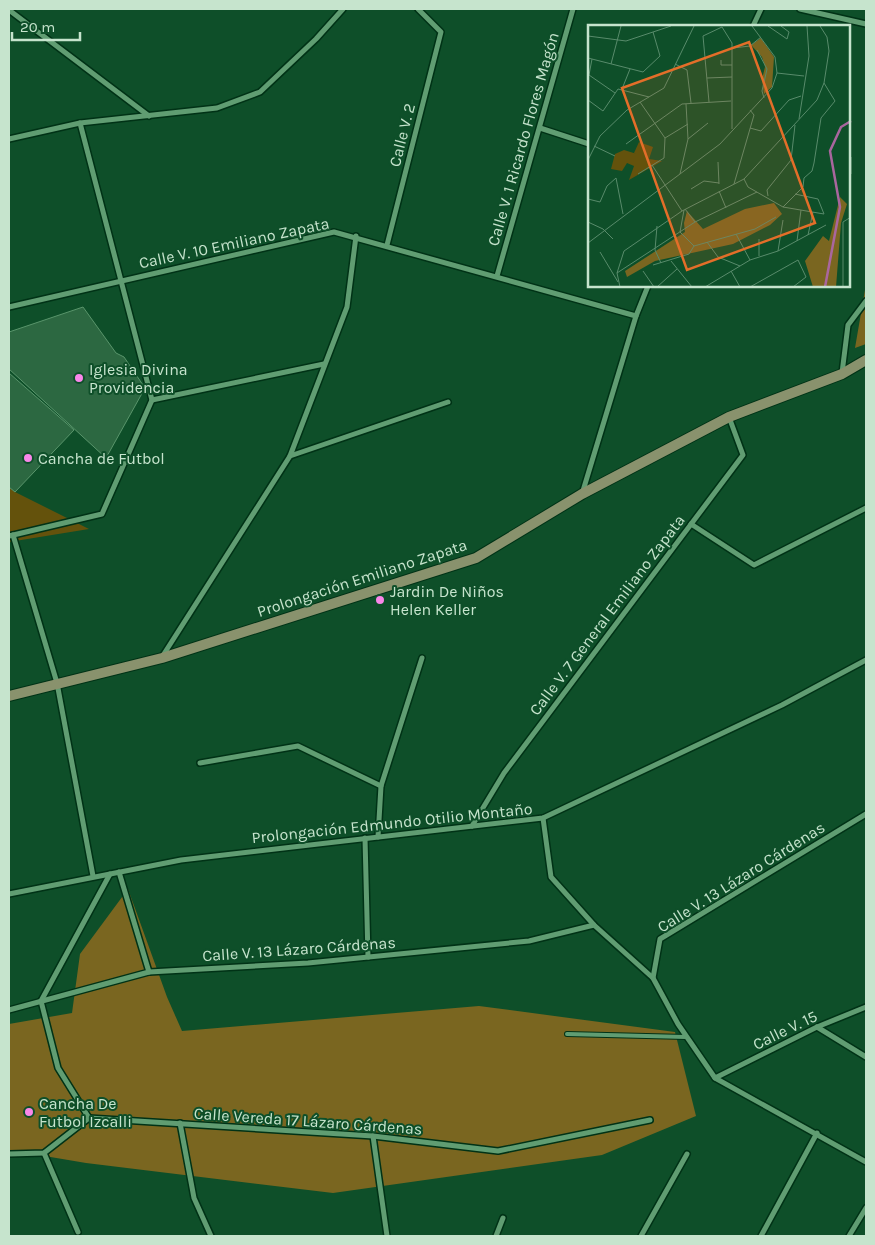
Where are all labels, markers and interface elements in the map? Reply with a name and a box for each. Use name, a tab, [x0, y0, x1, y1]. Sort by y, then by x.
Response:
scale bar	[12, 10, 80, 42]
text: 20 m	[20, 18, 55, 36]
inset map	[588, 25, 850, 288]
street label: Calle V. 1 Ricardo Flores Magón	[483, 30, 563, 248]
street label: Calle V. 2	[385, 101, 419, 169]
street label: Calle V. 10 Emiliano Zapata	[137, 214, 331, 272]
place label: Iglesia Divina Providencia	[89, 360, 188, 397]
marker: Iglesia Divina Providencia	[73, 372, 85, 384]
place label: Cancha de Futbol	[38, 449, 165, 468]
marker: Cancha de Futbol	[22, 452, 34, 464]
street label: Calle V. 7 General Emiliano Zapata	[525, 511, 689, 719]
street label: Prolongación Emiliano Zapata	[255, 535, 469, 621]
place label: Jardin De Niños Helen Keller	[390, 582, 504, 619]
marker: Jardin De Niños Helen Keller	[374, 594, 386, 606]
street label: Prolongación Edmundo Otilio Montaño	[251, 799, 533, 847]
street label: Calle V. 13 Lázaro Cárdenas	[654, 818, 828, 936]
street label: Calle V. 13 Lázaro Cárdenas	[202, 933, 396, 965]
street label: Calle V. 15	[750, 1006, 820, 1054]
place label: Cancha De Futbol Izcalli	[39, 1094, 132, 1131]
street label: Calle Vereda 17 Lázaro Cárdenas	[193, 1104, 423, 1138]
marker: Cancha De Futbol Izcalli	[23, 1106, 35, 1118]

